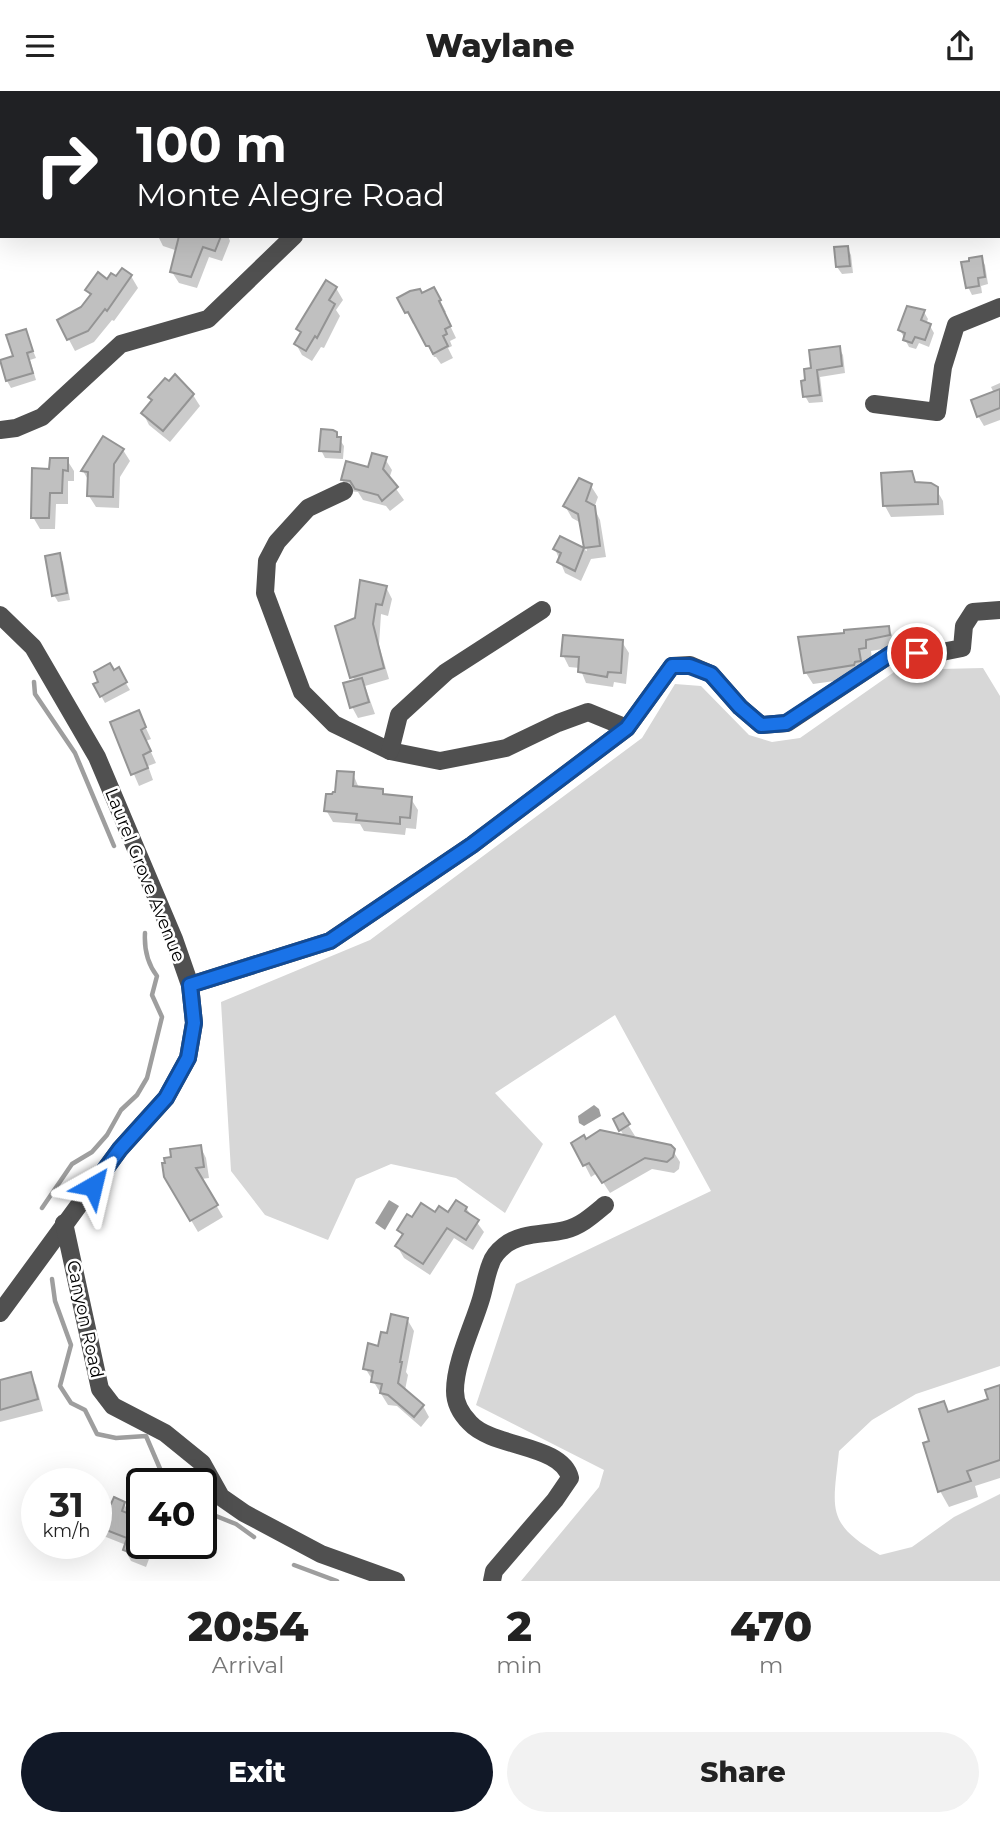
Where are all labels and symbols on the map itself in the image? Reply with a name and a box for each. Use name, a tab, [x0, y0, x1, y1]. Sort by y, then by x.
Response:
pin	[887, 623, 947, 683]
street label: Laurel Grove Avenue	[100, 785, 190, 965]
position arrow	[56, 1149, 130, 1223]
street label: Canyon Road	[62, 1258, 108, 1380]
speed limit sign: 40	[126, 1468, 217, 1559]

